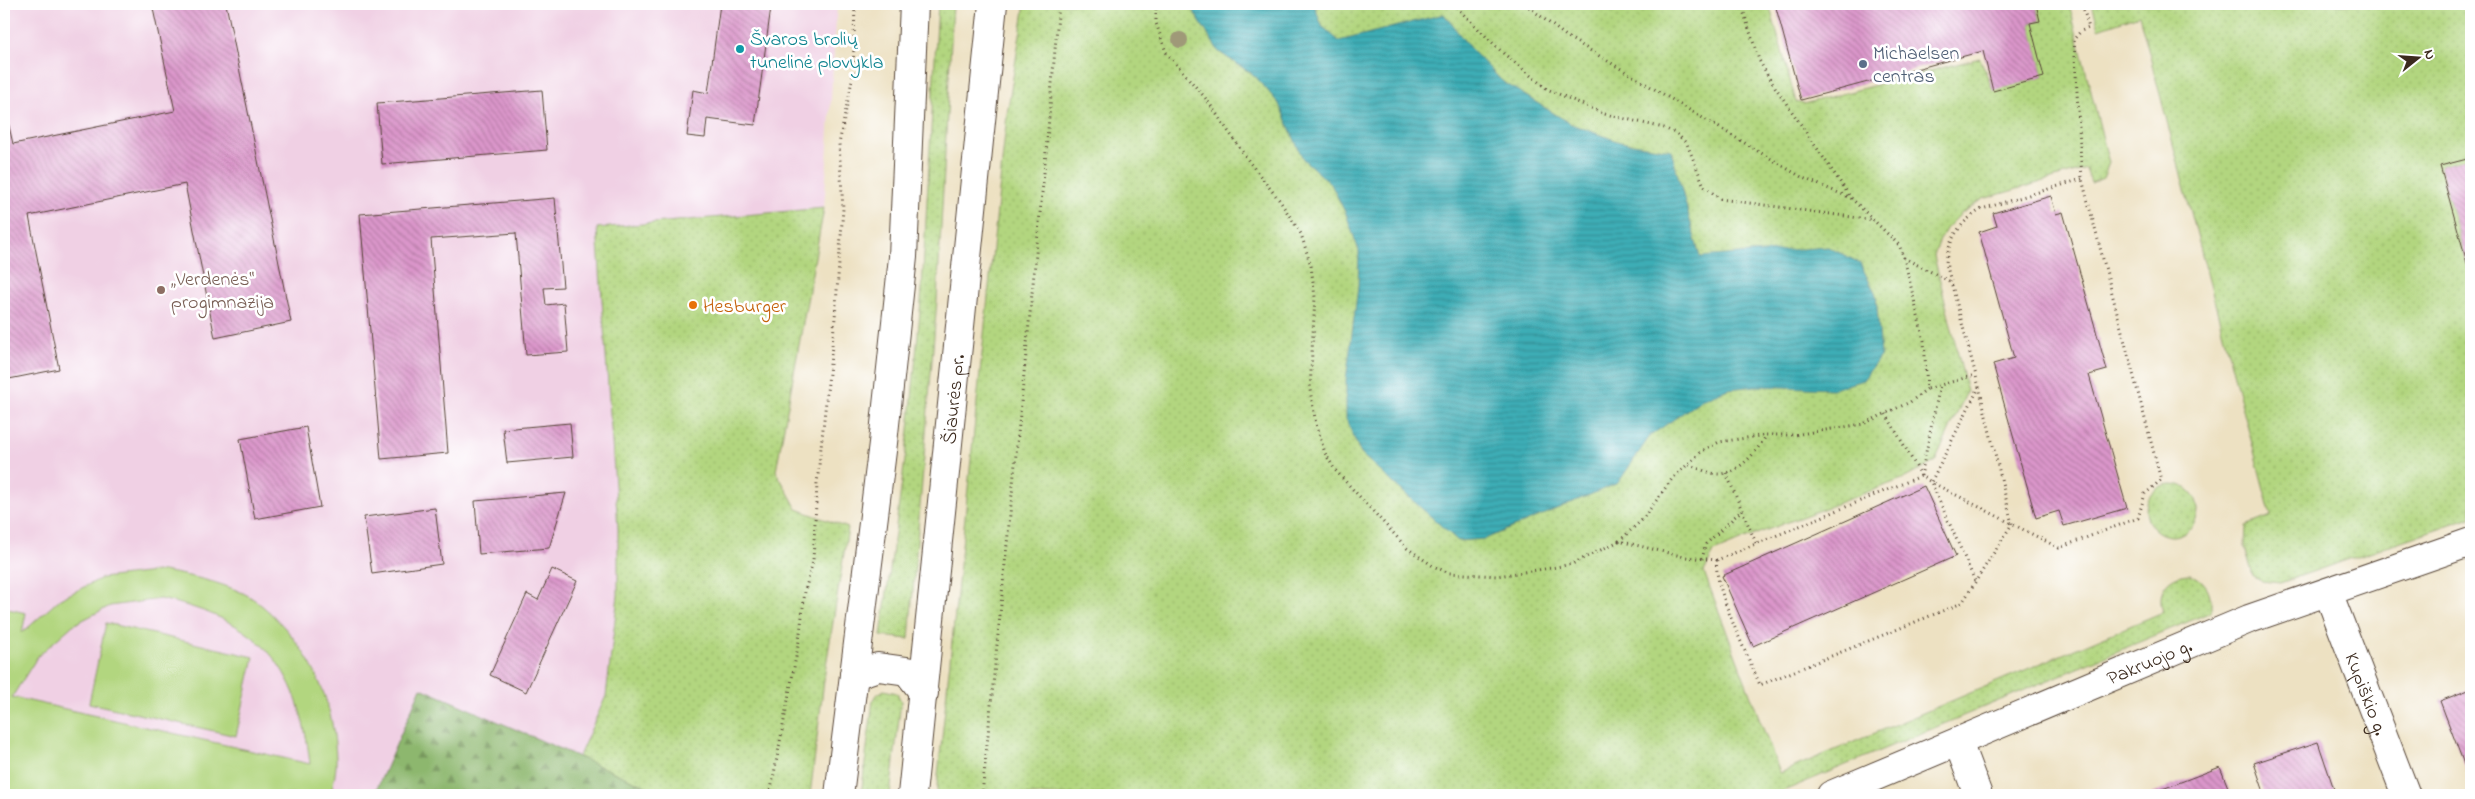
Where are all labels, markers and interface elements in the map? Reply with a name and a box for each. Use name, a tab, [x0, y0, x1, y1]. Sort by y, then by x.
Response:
place label: Švaros brolių tunelinė plovykla	[750, 26, 884, 78]
north arrow	[2392, 32, 2442, 82]
place label: Michaelsen centras	[1873, 40, 1959, 92]
marker: Švaros brolių tunelinė plovykla	[734, 43, 746, 55]
text: N	[2418, 47, 2440, 62]
marker: Michaelsen centras	[1857, 58, 1869, 70]
place label: „Verdenės“ progimnazija	[171, 266, 274, 319]
marker: „Verdenės“ progimnazija	[155, 284, 167, 296]
place label: Hesburger	[703, 293, 787, 323]
marker: Hesburger	[687, 299, 699, 311]
street label: Šiaurės pr.	[936, 353, 974, 446]
street label: Pakruojo g.	[2103, 633, 2197, 694]
street label: Kupiškio g.	[2336, 649, 2394, 740]

